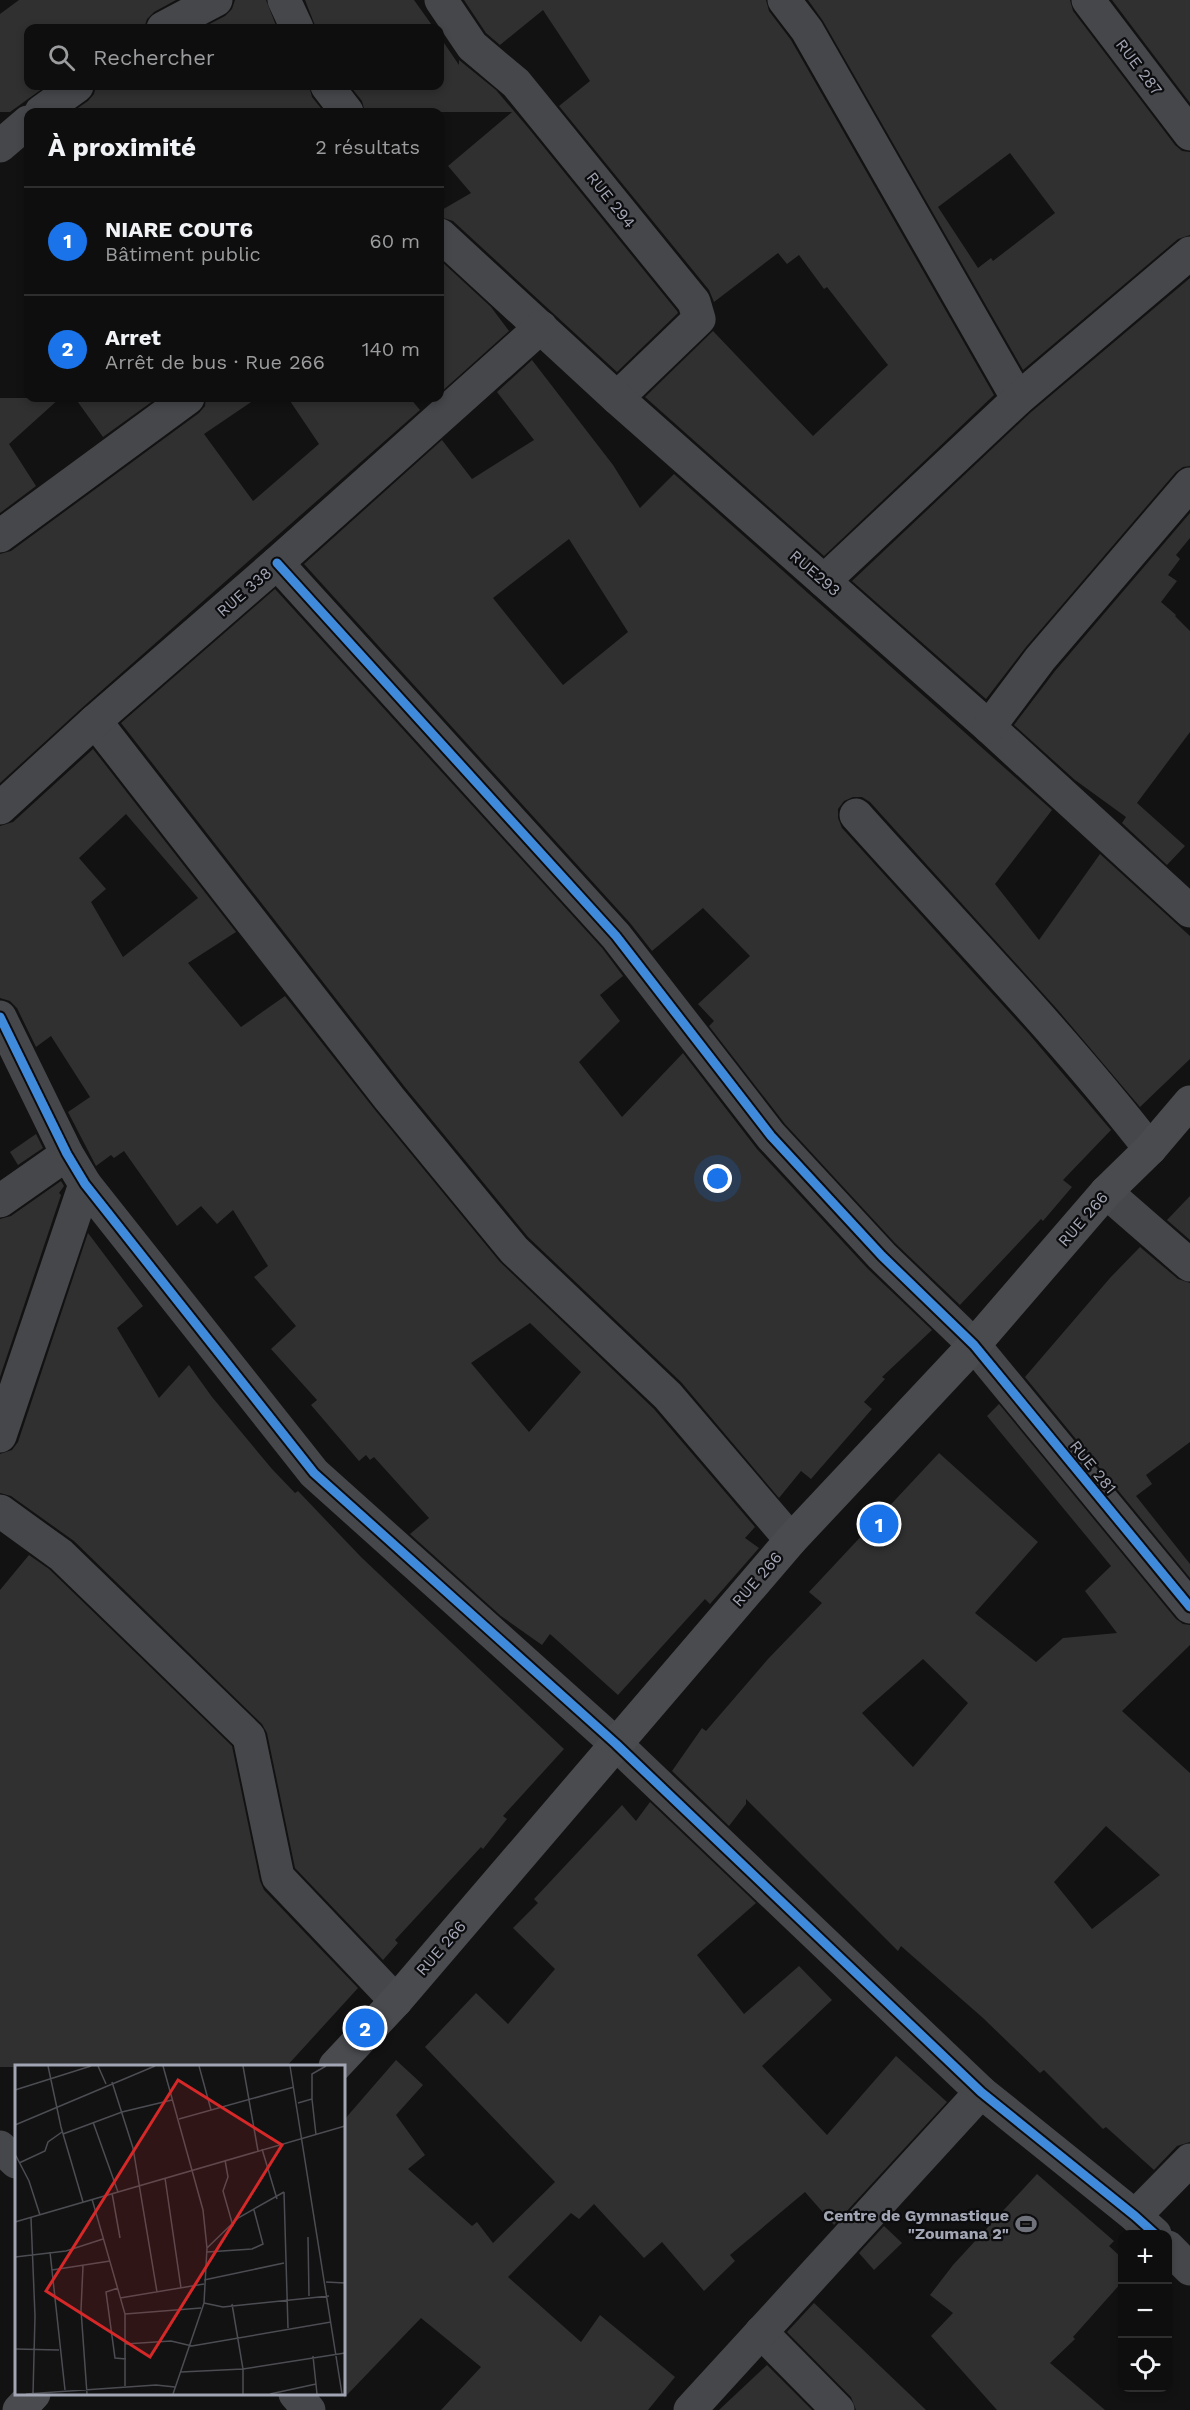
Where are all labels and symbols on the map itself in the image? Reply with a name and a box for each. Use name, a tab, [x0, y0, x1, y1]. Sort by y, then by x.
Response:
street label: RUE 287	[1112, 35, 1166, 99]
street label: RUE 294	[583, 168, 639, 232]
street label: RUE293	[786, 546, 844, 600]
street label: RUE 338	[213, 563, 275, 621]
your location	[703, 1164, 732, 1193]
street label: RUE 266	[1054, 1188, 1112, 1250]
street label: RUE 281	[1066, 1437, 1120, 1497]
pin: 1	[860, 1502, 898, 1546]
street label: RUE 266	[728, 1548, 786, 1610]
street label: RUE 266	[412, 1917, 470, 1979]
pin: 2	[346, 2006, 385, 2050]
inset map	[15, 2065, 345, 2395]
place label: Centre de Gymnastique "Zoumana 2"	[823, 2206, 1009, 2243]
sports icon: Centre de Gymnastique "Zoumana 2"	[1014, 2212, 1038, 2236]

